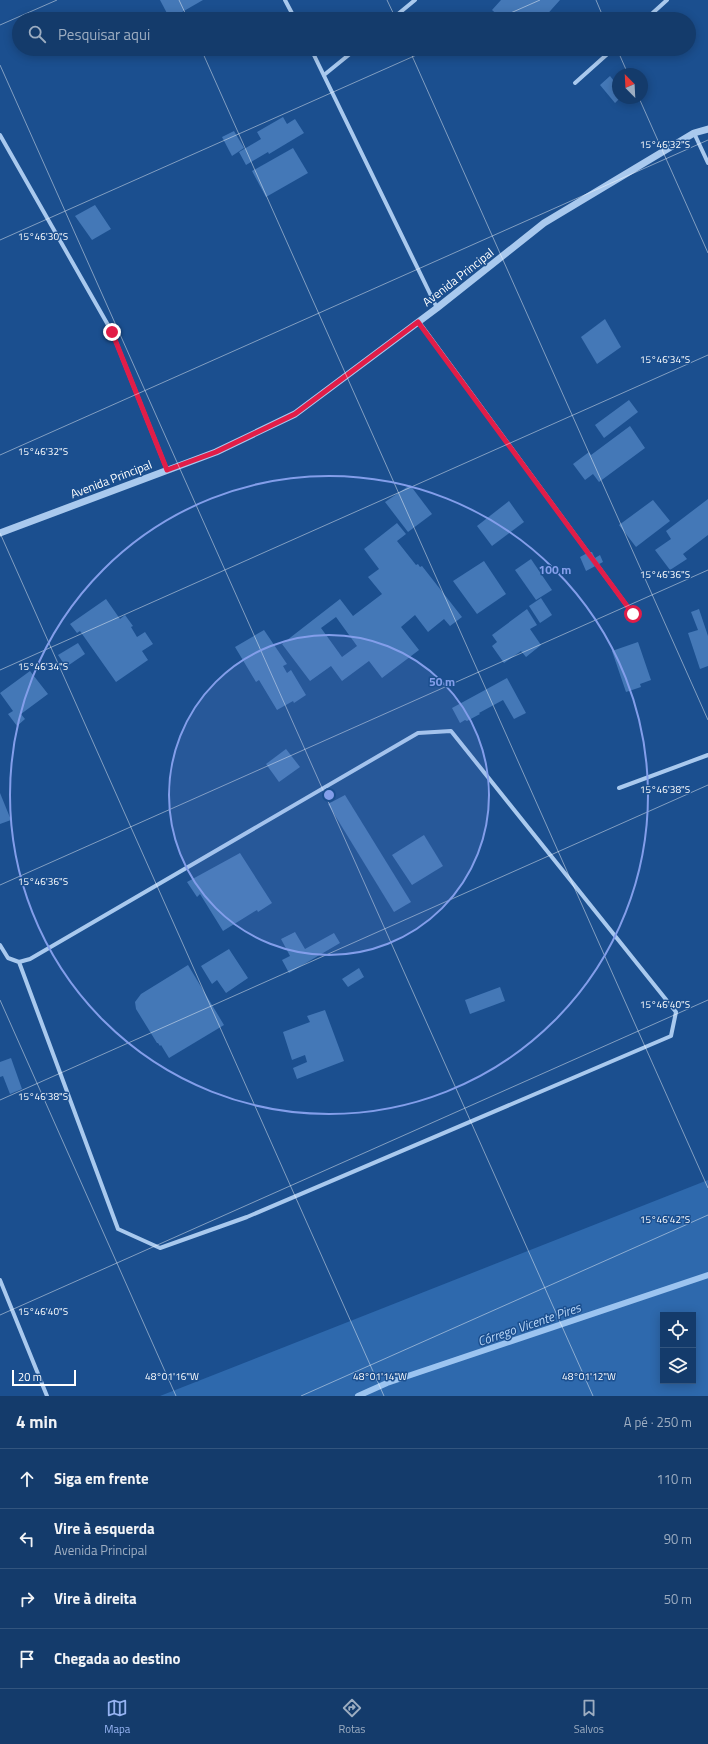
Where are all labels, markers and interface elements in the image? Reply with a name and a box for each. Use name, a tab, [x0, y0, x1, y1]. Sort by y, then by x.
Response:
search box	[12, 12, 696, 56]
icon: search	[26, 23, 48, 45]
text: Pesquisar aqui	[58, 23, 150, 46]
north arrow	[612, 68, 648, 104]
text: 15°46'32"S	[640, 137, 690, 152]
text: 15°46'30"S	[18, 229, 68, 244]
street label: Avenida Principal	[418, 243, 498, 311]
route end	[103, 323, 121, 341]
text: 15°46'34"S	[640, 352, 690, 367]
text: 15°46'32"S	[18, 444, 68, 459]
street label: Avenida Principal	[67, 455, 155, 503]
text: 100 m	[539, 560, 571, 579]
text: 15°46'36"S	[640, 567, 690, 582]
route start	[624, 605, 642, 623]
text: 15°46'34"S	[18, 659, 68, 674]
text: 50 m	[429, 672, 455, 691]
text: 15°46'38"S	[640, 782, 690, 797]
centre of rings	[322, 788, 336, 802]
text: 15°46'36"S	[18, 874, 68, 889]
text: 15°46'40"S	[640, 997, 690, 1012]
text: 15°46'38"S	[18, 1089, 68, 1104]
text: 15°46'42"S	[640, 1212, 690, 1227]
water label: Córrego Vicente Pires	[475, 1297, 585, 1351]
text: 15°46'40"S	[18, 1304, 68, 1319]
map controls	[660, 1312, 696, 1384]
button: locate	[660, 1312, 696, 1348]
button: layers	[660, 1348, 696, 1384]
scale bar	[12, 1368, 76, 1387]
text: 20 m	[18, 1369, 42, 1385]
text: 48°01'16"W	[145, 1369, 199, 1384]
text: 48°01'14"W	[353, 1369, 407, 1384]
text: 48°01'12"W	[562, 1369, 616, 1384]
text: 4 min	[16, 1409, 57, 1435]
text: A pé · 250 m	[624, 1412, 692, 1432]
text: Siga em frente	[54, 1467, 149, 1490]
icon: ahead	[16, 1468, 38, 1490]
text: 110 m	[656, 1469, 692, 1489]
text: Vire à esquerda	[54, 1517, 155, 1540]
icon: left	[16, 1528, 38, 1550]
text: 90 m	[664, 1529, 692, 1549]
text: Avenida Principal	[54, 1540, 147, 1560]
text: Vire à direita	[54, 1587, 137, 1610]
icon: right	[16, 1588, 38, 1610]
text: 50 m	[664, 1589, 692, 1609]
text: Chegada ao destino	[54, 1647, 180, 1670]
icon: arrive	[16, 1648, 38, 1670]
tab: Mapa	[104, 1697, 130, 1737]
tab: Rotas	[338, 1697, 365, 1737]
tab: Salvos	[574, 1697, 604, 1737]

